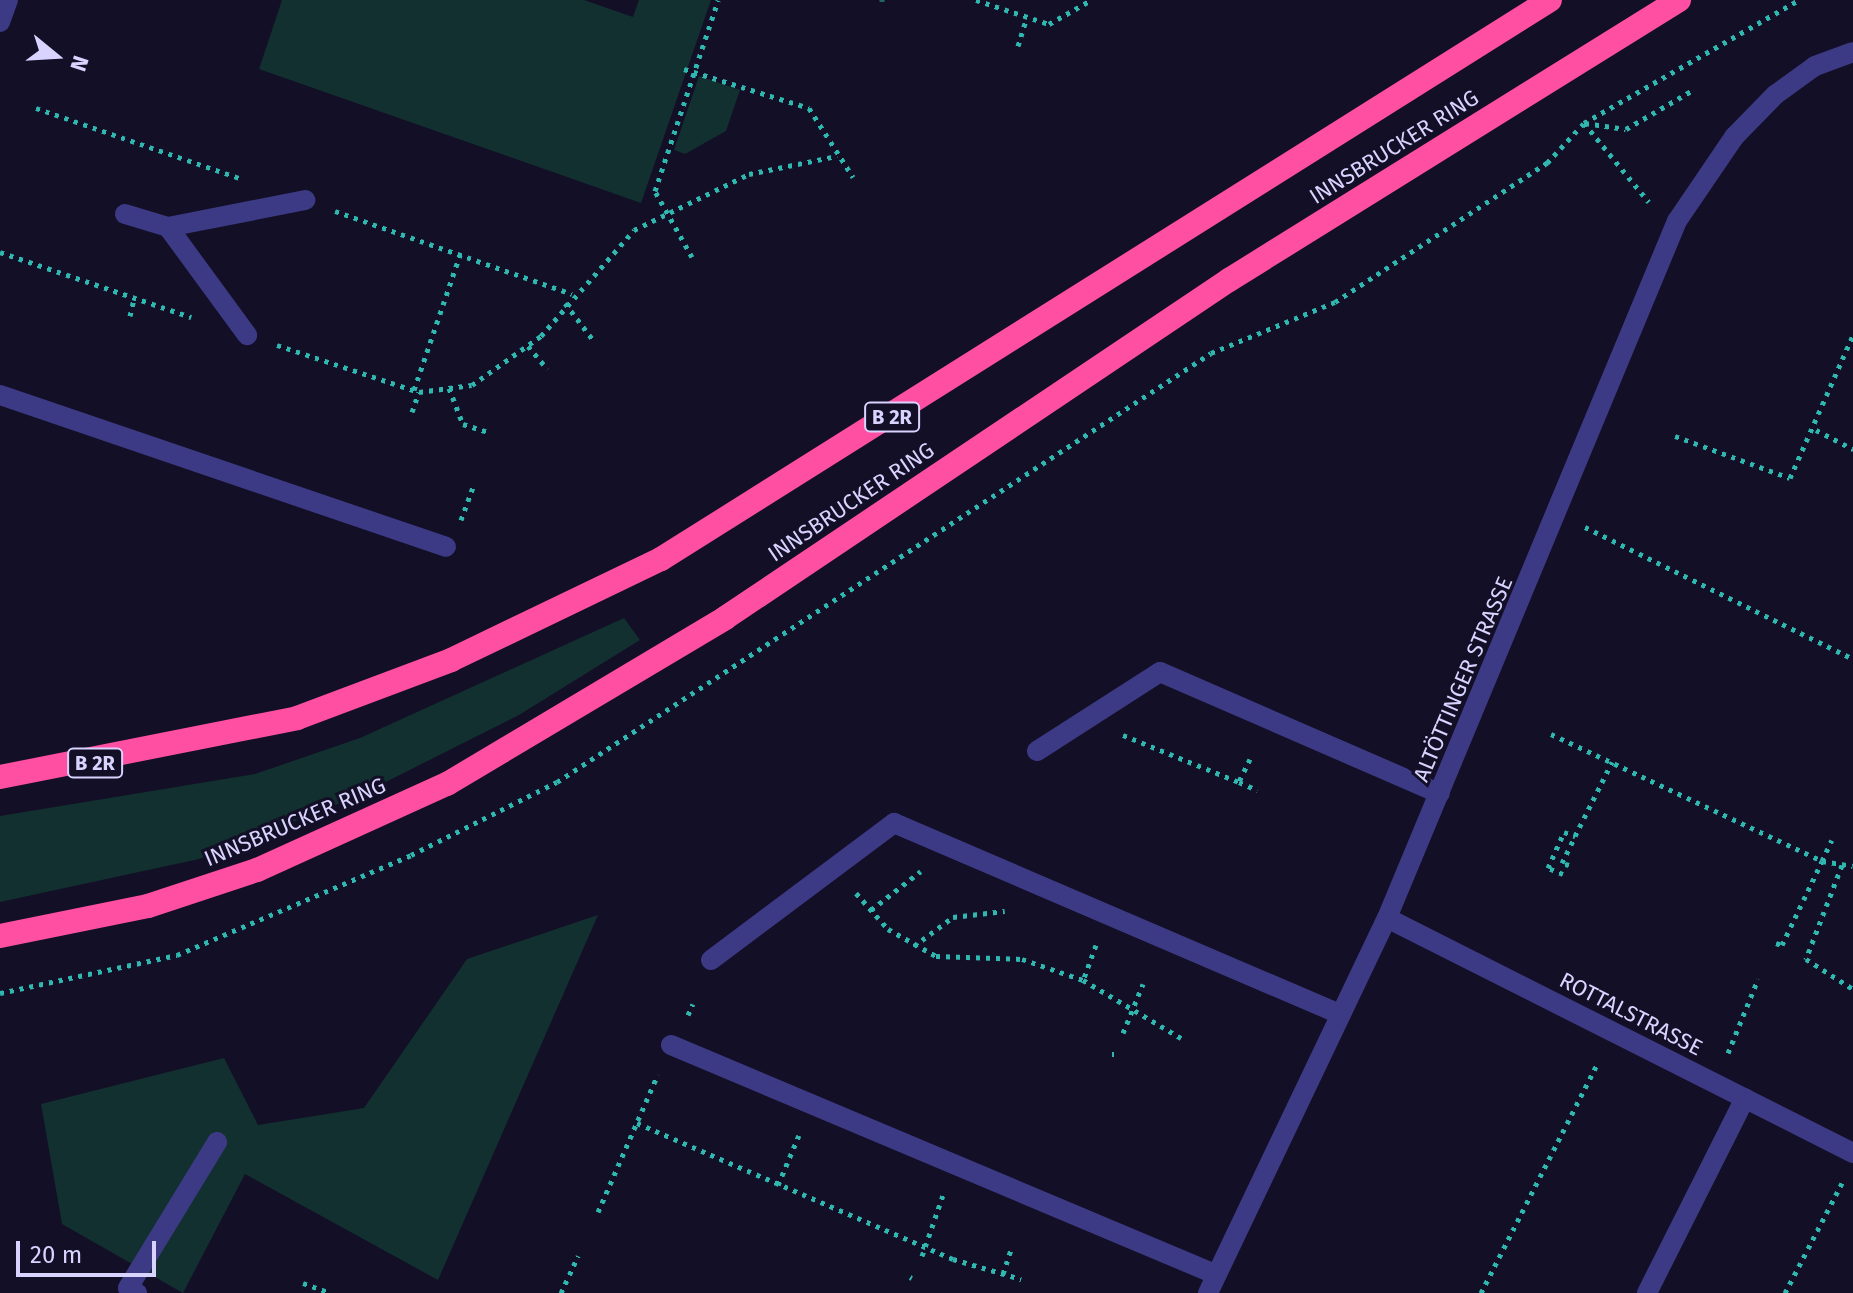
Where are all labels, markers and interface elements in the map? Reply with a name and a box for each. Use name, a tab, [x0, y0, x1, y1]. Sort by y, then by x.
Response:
north arrow	[16, 16, 96, 96]
text: N	[64, 52, 94, 75]
street label: INNSBRUCKER RING	[1305, 84, 1483, 210]
road number: B 2R	[864, 401, 920, 433]
street label: INNSBRUCKER RING	[763, 437, 939, 567]
street label: ALTÖTTINGER STRASSE	[1408, 573, 1518, 785]
road number: B 2R	[67, 747, 123, 779]
street label: INNSBRUCKER RING	[200, 772, 390, 872]
street label: ROTTALSTRASSE	[1555, 967, 1707, 1061]
scale bar	[20, 1225, 160, 1275]
text: 20 m	[30, 1241, 82, 1269]

